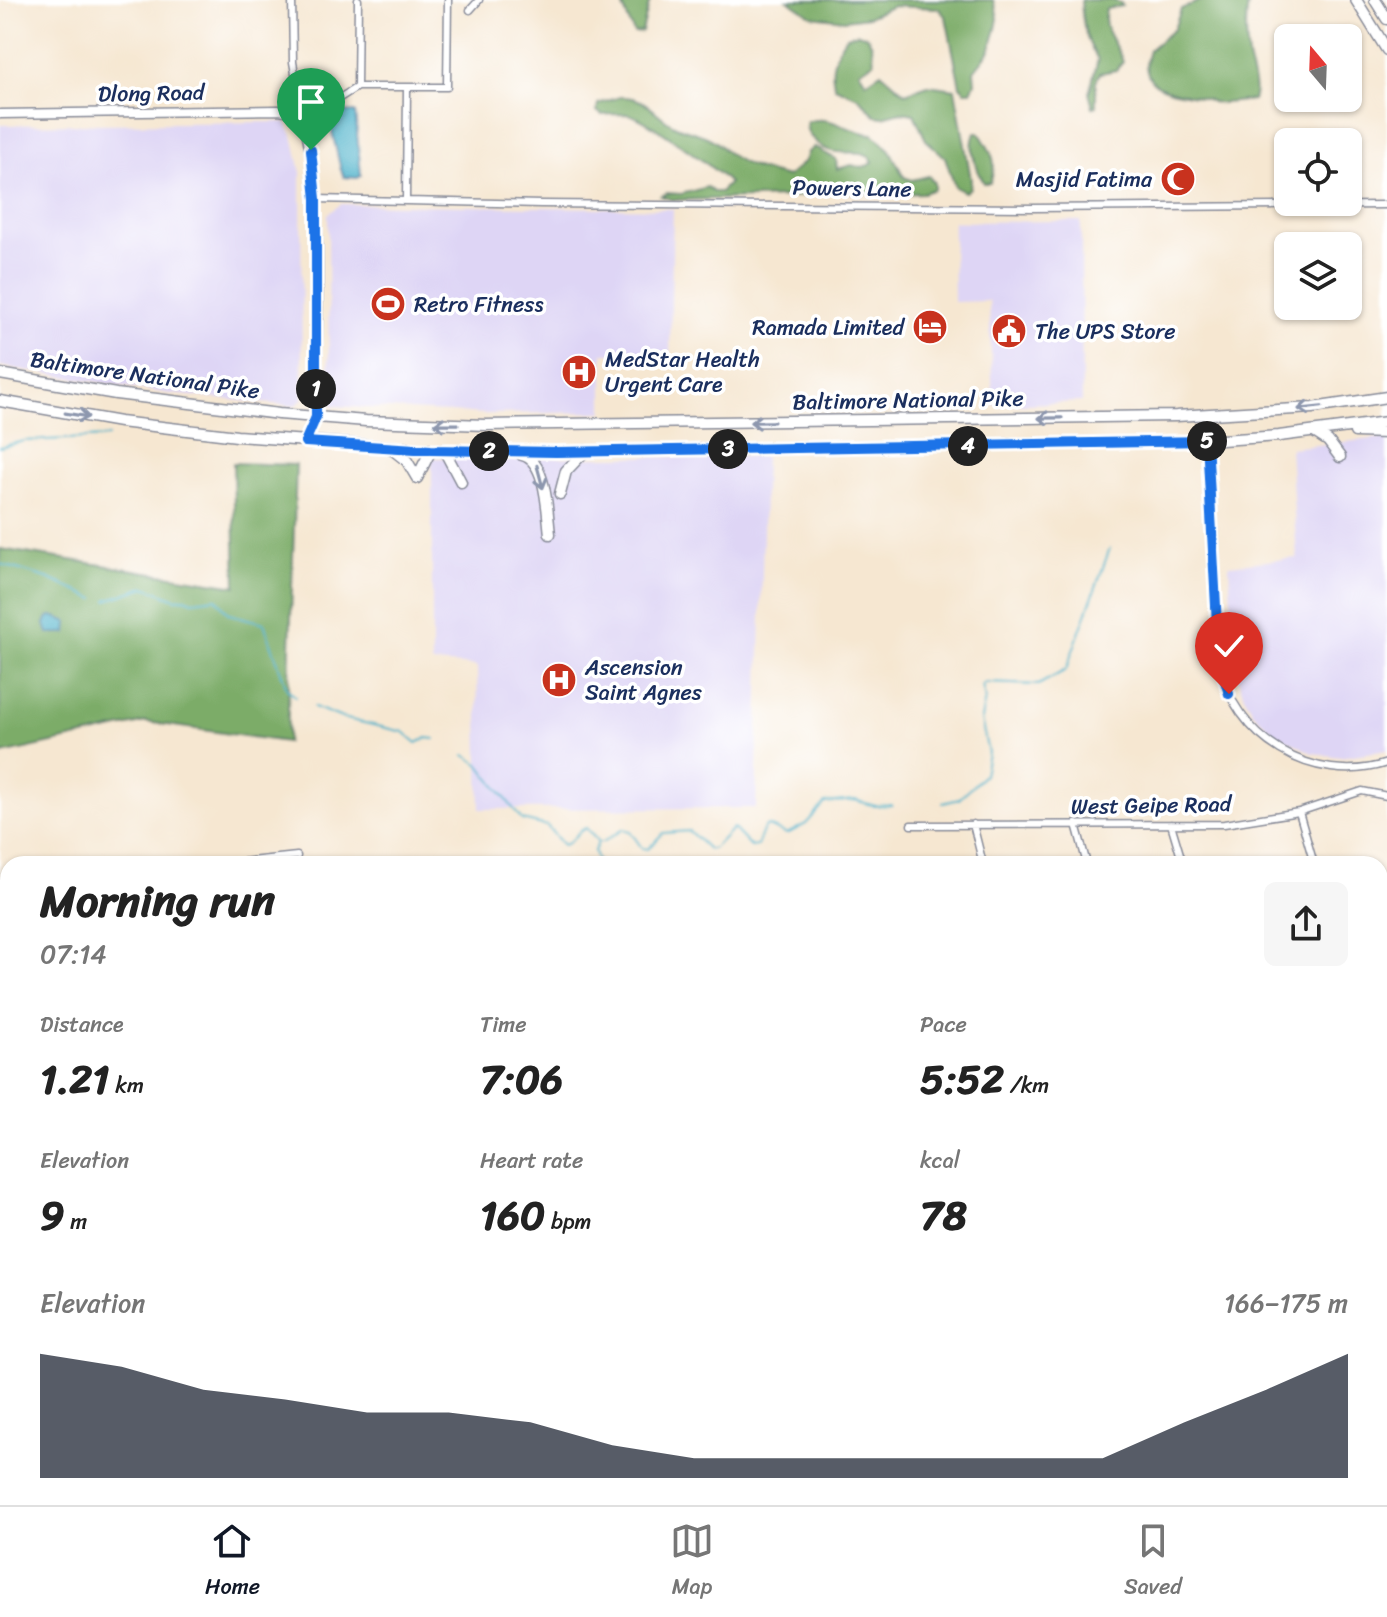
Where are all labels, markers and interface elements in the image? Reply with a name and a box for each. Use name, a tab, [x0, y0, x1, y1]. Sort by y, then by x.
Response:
north arrow	[1274, 24, 1362, 112]
map controls	[1274, 24, 1362, 320]
pin	[277, 68, 345, 150]
street label: Dlong Road	[97, 73, 206, 113]
icon: arrive	[289, 80, 333, 124]
button: locate	[1274, 128, 1362, 216]
place label: Masjid Fatima	[1016, 160, 1153, 199]
mosque icon: Masjid Fatima	[1159, 160, 1197, 198]
street label: Powers Lane	[792, 167, 912, 209]
button: layers	[1274, 232, 1362, 320]
sports icon: Retro Fitness	[369, 285, 407, 323]
place label: Retro Fitness	[414, 285, 543, 324]
place label: Ramada Limited	[752, 308, 905, 347]
hotel icon: Ramada Limited	[911, 308, 949, 346]
public building icon: The UPS Store	[990, 312, 1028, 350]
place label: The UPS Store	[1035, 312, 1176, 351]
street label: Baltimore National Pike	[28, 340, 262, 410]
place label: MedStar Health Urgent Care	[605, 340, 760, 404]
hospital icon: MedStar Health Urgent Care	[560, 353, 598, 391]
pin: 1	[296, 369, 336, 409]
text: 1	[311, 369, 321, 408]
street label: Baltimore National Pike	[792, 378, 1024, 422]
one-way arrow	[1297, 400, 1324, 415]
one-way arrow	[64, 408, 89, 423]
one-way arrow	[1037, 411, 1064, 426]
one-way arrow	[749, 415, 776, 430]
one-way arrow	[433, 416, 460, 432]
pin: 5	[1187, 421, 1227, 461]
text: 5	[1200, 421, 1214, 460]
pin: 4	[948, 426, 988, 466]
text: 4	[961, 426, 975, 465]
pin: 3	[708, 429, 748, 469]
text: 3	[722, 429, 734, 468]
pin: 2	[469, 431, 509, 471]
text: 2	[483, 431, 495, 470]
one-way arrow	[533, 464, 548, 490]
pin	[1195, 612, 1263, 694]
icon: check	[1207, 624, 1251, 668]
place label: Ascension Saint Agnes	[584, 648, 703, 712]
hospital icon: Ascension Saint Agnes	[540, 661, 578, 699]
street label: West Geipe Road	[1070, 784, 1233, 826]
text: Morning run	[40, 862, 275, 940]
button: share	[1264, 882, 1348, 966]
text: 07:14	[40, 931, 107, 977]
text: Distance	[40, 1005, 124, 1044]
text: Time	[480, 1005, 527, 1044]
text: Pace	[920, 1005, 967, 1044]
text: 1.21	[40, 1044, 109, 1115]
text: 7:06	[480, 1044, 563, 1115]
text: 5:52	[920, 1044, 1004, 1115]
text: km	[109, 1066, 144, 1105]
text: /km	[1004, 1066, 1049, 1105]
text: Elevation	[40, 1141, 129, 1180]
text: Heart rate	[480, 1141, 583, 1180]
text: kcal	[920, 1141, 960, 1180]
text: 9	[40, 1180, 65, 1251]
text: 160	[480, 1180, 545, 1251]
text: 78	[920, 1180, 967, 1251]
text: m	[65, 1202, 87, 1241]
text: bpm	[545, 1202, 591, 1241]
text: Elevation	[40, 1280, 145, 1326]
text: 166–175 m	[1224, 1280, 1348, 1326]
tab: Home	[205, 1519, 260, 1606]
tab: Map	[670, 1519, 714, 1606]
tab: Saved	[1124, 1519, 1182, 1606]

